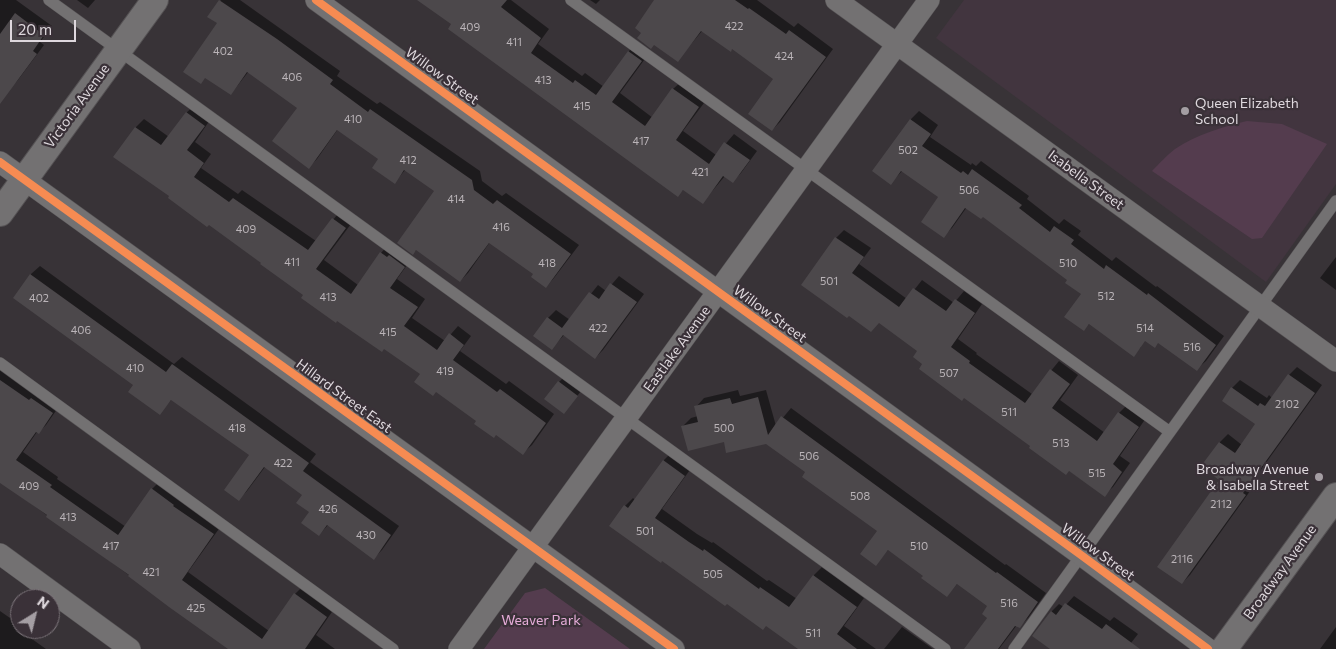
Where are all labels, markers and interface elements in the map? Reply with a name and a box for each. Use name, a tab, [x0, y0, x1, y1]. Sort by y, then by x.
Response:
scale bar	[12, 10, 79, 42]
house number: 422	[725, 19, 743, 33]
text: 20 m	[18, 20, 52, 38]
house number: 409	[460, 20, 480, 34]
house number: 411	[506, 35, 522, 49]
house number: 402	[213, 44, 233, 58]
street label: Willow Street	[402, 44, 482, 108]
house number: 424	[775, 49, 793, 63]
street label: Victoria Avenue	[41, 61, 113, 151]
house number: 406	[282, 70, 302, 84]
house number: 413	[534, 73, 552, 87]
place label: Queen Elizabeth School	[1195, 95, 1299, 128]
house number: 415	[573, 99, 591, 113]
marker: Queen Elizabeth School	[1179, 105, 1191, 117]
house number: 410	[344, 112, 362, 126]
house number: 417	[633, 134, 649, 148]
house number: 502	[898, 143, 918, 157]
street label: Isabella Street	[1045, 147, 1127, 213]
house number: 412	[399, 153, 417, 167]
house number: 421	[691, 165, 709, 179]
house number: 506	[959, 183, 979, 197]
house number: 414	[447, 192, 465, 206]
house number: 416	[492, 220, 510, 234]
house number: 409	[236, 222, 256, 236]
house number: 411	[284, 255, 300, 269]
house number: 418	[538, 256, 556, 270]
house number: 510	[1059, 256, 1077, 270]
house number: 501	[820, 274, 838, 288]
street label: Willow Street	[730, 282, 810, 346]
house number: 512	[1097, 289, 1115, 303]
house number: 413	[319, 290, 337, 304]
house number: 402	[29, 291, 49, 305]
street label: Eastlake Avenue	[640, 303, 714, 395]
house number: 422	[589, 321, 607, 335]
house number: 514	[1136, 321, 1154, 335]
house number: 406	[71, 323, 91, 337]
house number: 415	[379, 325, 397, 339]
house number: 516	[1183, 340, 1201, 354]
street label: Hillard Street East	[293, 356, 395, 436]
house number: 410	[126, 361, 144, 375]
house number: 419	[436, 364, 454, 378]
house number: 507	[939, 366, 959, 380]
house number: 2102	[1275, 397, 1299, 411]
house number: 511	[1001, 405, 1017, 419]
house number: 418	[228, 421, 246, 435]
house number: 500	[714, 421, 734, 435]
house number: 513	[1052, 436, 1070, 450]
house number: 506	[799, 449, 819, 463]
house number: 422	[274, 456, 292, 470]
place label: Broadway Avenue & Isabella Street	[1196, 461, 1309, 494]
house number: 515	[1088, 466, 1106, 480]
marker: Broadway Avenue & Isabella Street	[1313, 471, 1325, 483]
house number: 409	[19, 479, 39, 493]
house number: 508	[850, 489, 870, 503]
house number: 2112	[1210, 497, 1232, 511]
house number: 426	[318, 502, 338, 516]
house number: 413	[59, 510, 77, 524]
street label: Willow Street	[1058, 520, 1138, 584]
street label: Broadway Avenue	[1240, 521, 1320, 623]
house number: 501	[636, 524, 654, 538]
house number: 430	[356, 528, 376, 542]
house number: 417	[103, 539, 119, 553]
house number: 510	[910, 539, 928, 553]
house number: 2116	[1171, 552, 1193, 566]
house number: 421	[142, 565, 160, 579]
house number: 505	[703, 567, 723, 581]
north arrow	[10, 589, 60, 639]
text: N	[34, 592, 53, 612]
house number: 516	[1000, 596, 1018, 610]
house number: 425	[187, 601, 205, 615]
park label: Weaver Park	[501, 612, 581, 628]
house number: 511	[805, 626, 821, 640]

